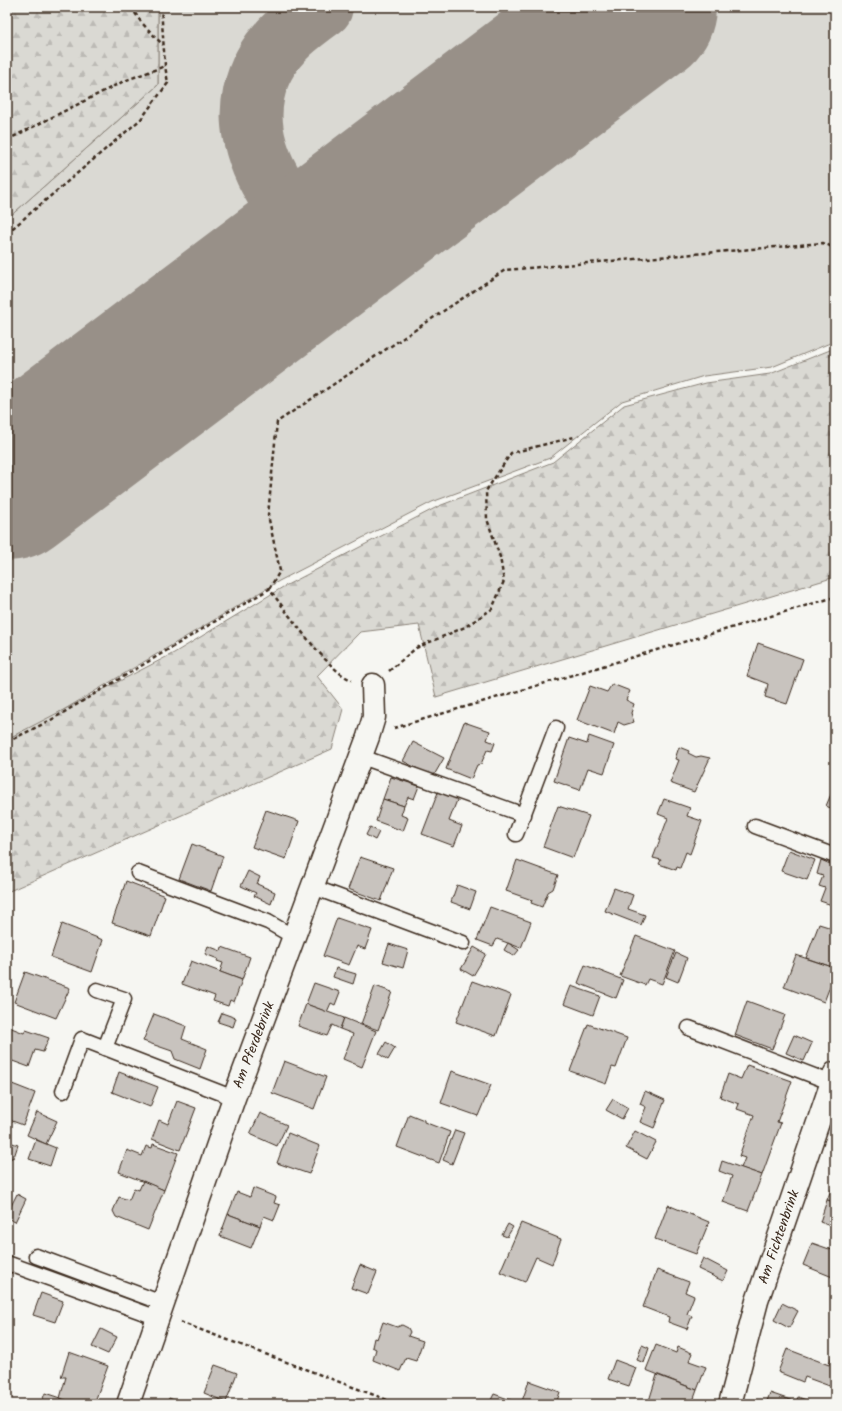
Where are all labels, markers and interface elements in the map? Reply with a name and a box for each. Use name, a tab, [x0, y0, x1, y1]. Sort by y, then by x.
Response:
street label: Am Pferdebrink	[227, 998, 281, 1092]
street label: Am Fichtenbrink	[753, 1187, 806, 1287]

